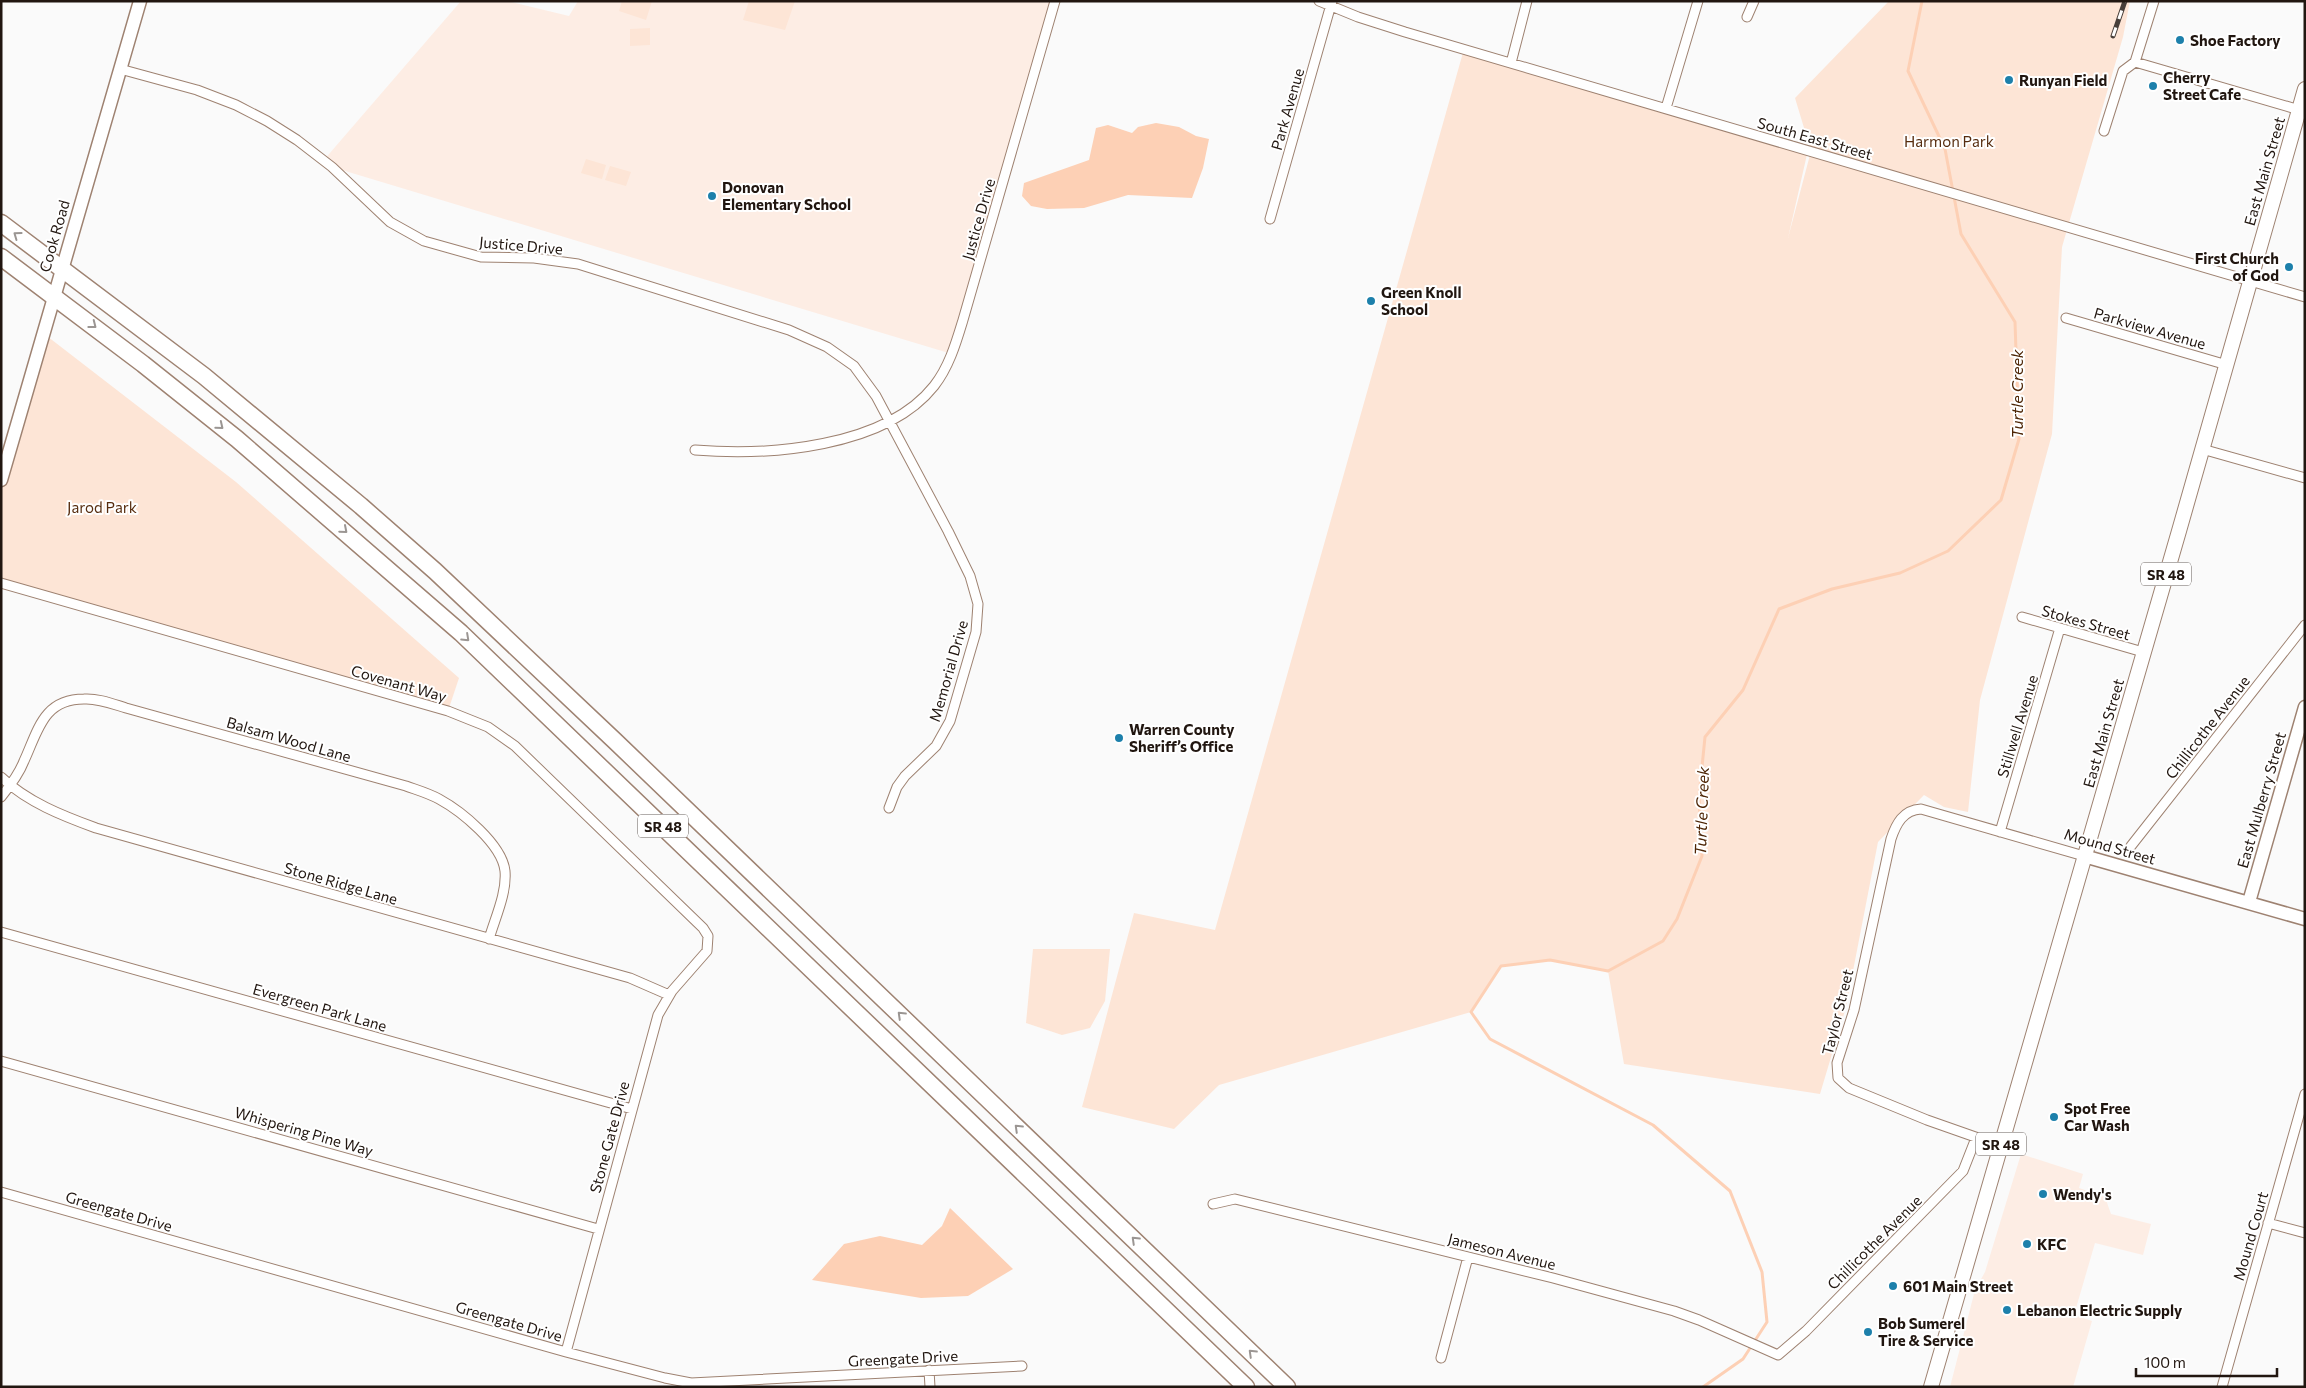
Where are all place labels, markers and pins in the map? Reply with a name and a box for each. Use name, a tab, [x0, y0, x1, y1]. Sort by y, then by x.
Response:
place label: Shoe Factory	[2190, 31, 2281, 49]
marker: Shoe Factory	[2174, 34, 2186, 46]
place label: Cherry Street Cafe	[2163, 68, 2241, 103]
place label: Runyan Field	[2019, 71, 2107, 89]
marker: Runyan Field	[2003, 74, 2015, 86]
marker: Cherry Street Cafe	[2147, 80, 2159, 92]
place label: Donovan Elementary School	[722, 178, 851, 213]
marker: Donovan Elementary School	[706, 190, 718, 202]
place label: First Church of God	[2195, 249, 2279, 284]
marker: First Church of God	[2283, 261, 2295, 273]
place label: Green Knoll School	[1381, 283, 1462, 318]
marker: Green Knoll School	[1365, 295, 1377, 307]
place label: Warren County Sheriff’s Office	[1129, 720, 1235, 755]
marker: Warren County Sheriff’s Office	[1113, 732, 1125, 744]
place label: Spot Free Car Wash	[2064, 1099, 2130, 1134]
marker: Spot Free Car Wash	[2048, 1111, 2060, 1123]
place label: Wendy's	[2053, 1185, 2112, 1203]
marker: Wendy's	[2037, 1188, 2049, 1200]
place label: KFC	[2037, 1235, 2066, 1253]
marker: KFC	[2021, 1238, 2033, 1250]
place label: 601 Main Street	[1903, 1277, 2013, 1295]
marker: 601 Main Street	[1887, 1280, 1899, 1292]
place label: Lebanon Electric Supply	[2017, 1301, 2183, 1319]
marker: Lebanon Electric Supply	[2001, 1304, 2013, 1316]
place label: Bob Sumerel Tire & Service	[1878, 1314, 1974, 1349]
marker: Bob Sumerel Tire & Service	[1862, 1326, 1874, 1338]

